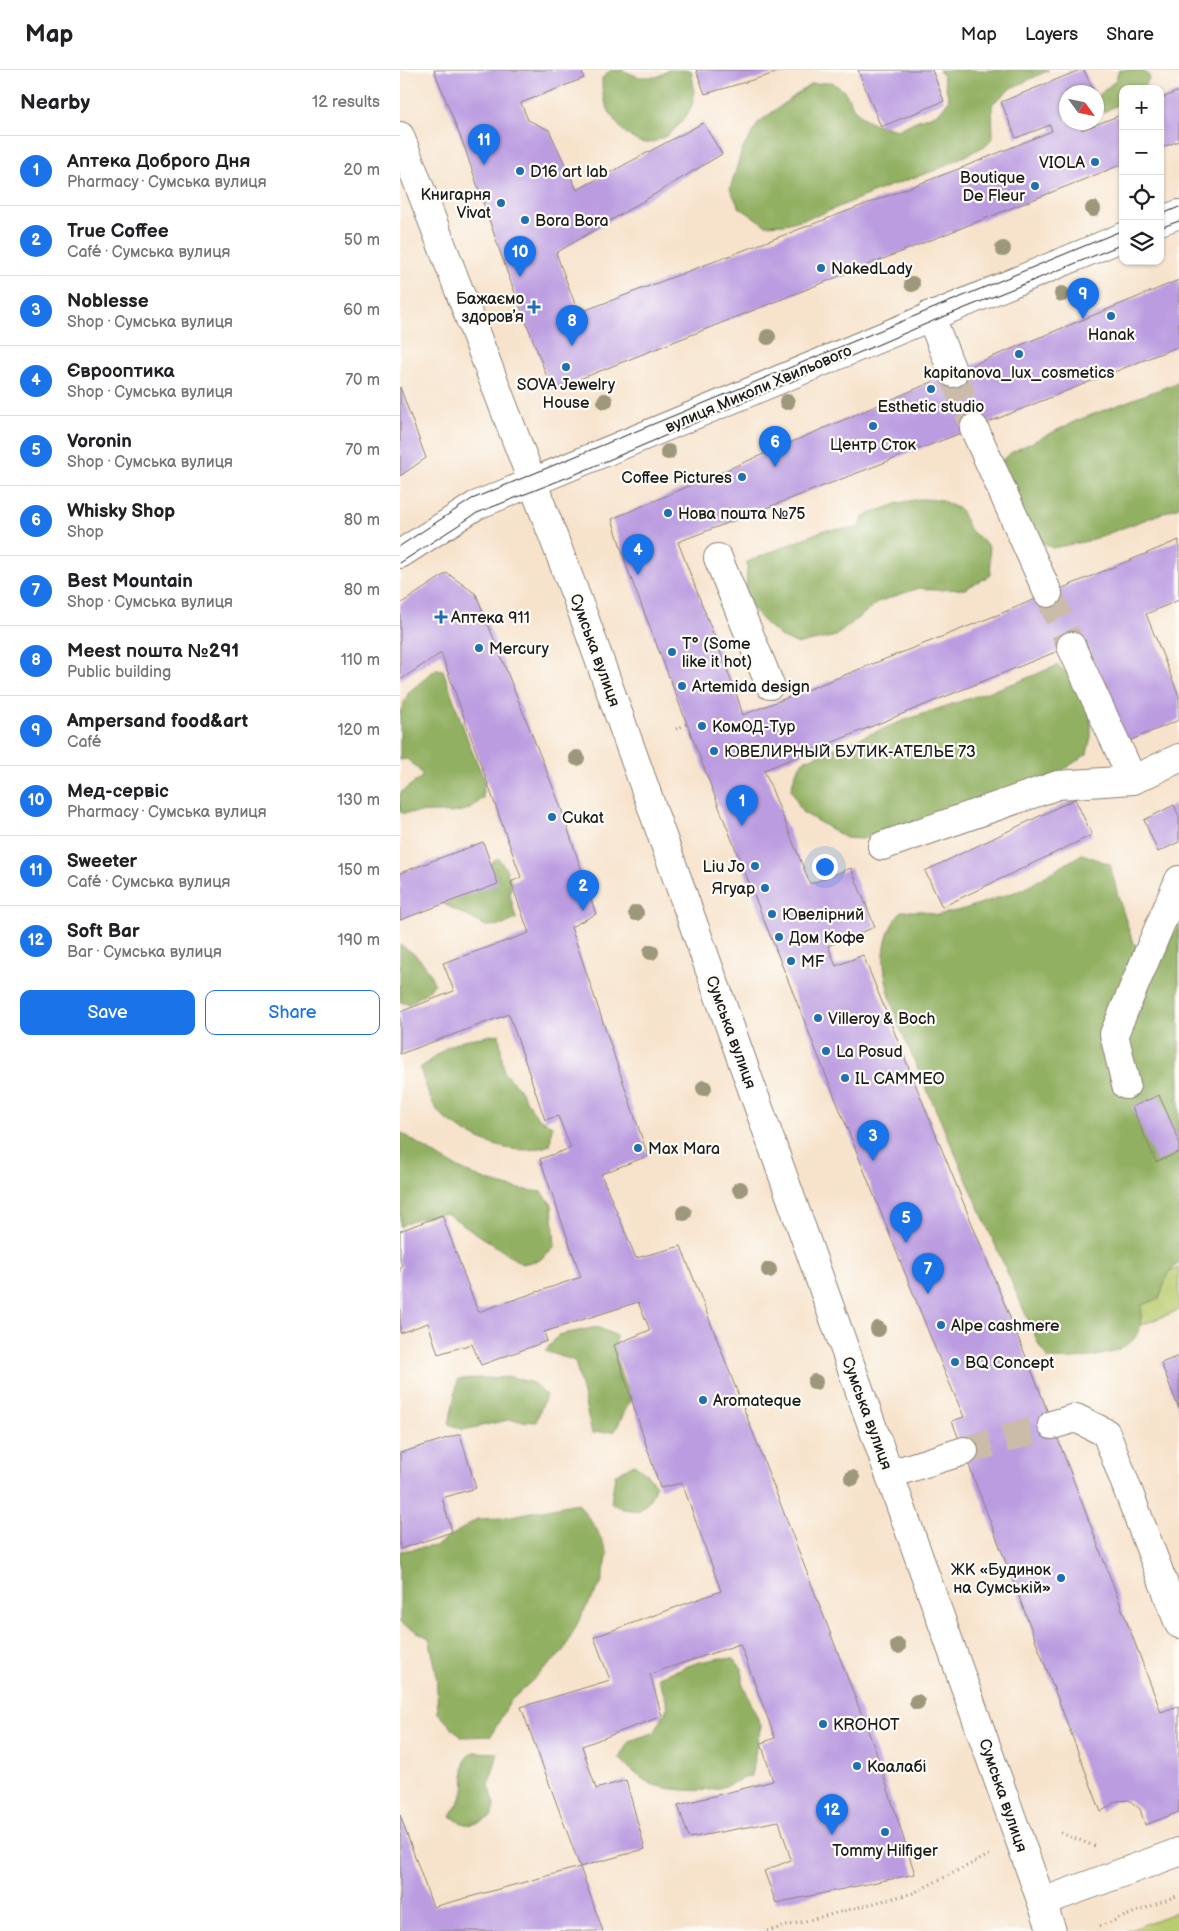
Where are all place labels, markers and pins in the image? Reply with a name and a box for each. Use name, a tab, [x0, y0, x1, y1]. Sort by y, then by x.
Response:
pin: 11	[468, 124, 500, 165]
place label: VIOLA	[1039, 154, 1085, 173]
marker: VIOLA	[1089, 156, 1101, 168]
place label: D16 art lab	[530, 163, 608, 182]
marker: D16 art lab	[514, 165, 526, 177]
place label: Boutique De Fleur	[960, 169, 1026, 206]
marker: Boutique De Fleur	[1029, 180, 1041, 192]
place label: Книгарня Vivat	[420, 186, 491, 223]
marker: Книгарня Vivat	[495, 197, 507, 209]
place label: Bora Bora	[535, 212, 608, 231]
marker: Bora Bora	[519, 214, 531, 226]
pin: 10	[504, 236, 536, 277]
place label: NakedLady	[831, 260, 913, 279]
marker: NakedLady	[815, 262, 827, 274]
pin: 9	[1067, 278, 1099, 319]
place label: Бажаємо здоровʼя	[456, 290, 524, 327]
marker: Бажаємо здоровʼя	[528, 301, 540, 313]
pin: 8	[556, 305, 588, 346]
marker: Hanak	[1105, 310, 1117, 322]
place label: Hanak	[1088, 326, 1134, 345]
marker: kapitanova_lux_cosmetics	[1013, 348, 1025, 360]
marker: SOVA Jewelry House	[560, 361, 572, 373]
place label: kapitanova_lux_cosmetics	[924, 364, 1114, 383]
place label: SOVA Jewelry House	[517, 376, 616, 413]
marker: Esthetic studio	[925, 383, 937, 395]
place label: Esthetic studio	[878, 398, 984, 417]
marker: Центр Сток	[867, 420, 879, 432]
pin: 6	[759, 426, 791, 467]
place label: Центр Сток	[830, 436, 916, 455]
place label: Coffee Pictures	[621, 469, 732, 488]
marker: Coffee Pictures	[736, 471, 748, 483]
place label: Нова пошта №75	[678, 505, 805, 524]
marker: Нова пошта №75	[662, 507, 674, 519]
pin: 4	[622, 534, 654, 575]
place label: Аптека 911	[450, 609, 530, 628]
marker: Аптека 911	[435, 611, 447, 623]
place label: T° (Some like it hot)	[682, 635, 752, 672]
place label: Mercury	[489, 640, 550, 659]
marker: Mercury	[473, 642, 485, 654]
marker: T° (Some like it hot)	[666, 646, 678, 658]
place label: Аrtemida design	[691, 678, 810, 697]
marker: Аrtemida design	[676, 680, 688, 692]
place label: КомОД-Тур	[712, 718, 795, 737]
marker: КомОД-Тур	[696, 720, 708, 732]
place label: ЮВЕЛИРНЫЙ БУТИК-АТЕЛЬЕ 73	[724, 743, 976, 762]
marker: ЮВЕЛИРНЫЙ БУТИК-АТЕЛЬЕ 73	[708, 745, 720, 757]
pin: 1	[726, 785, 758, 826]
place label: Cukat	[562, 809, 604, 828]
marker: Cukat	[546, 811, 558, 823]
place label: Liu Jo	[703, 858, 745, 877]
marker: Liu Jo	[749, 860, 761, 872]
pin: 2	[567, 870, 599, 911]
place label: Ягуар	[712, 880, 755, 899]
marker: Ягуар	[759, 882, 771, 894]
place label: Ювелірний	[782, 906, 864, 925]
marker: Ювелірний	[766, 908, 778, 920]
place label: Дом Кофе	[789, 929, 865, 948]
marker: Дом Кофе	[773, 931, 785, 943]
place label: MF	[801, 953, 825, 972]
marker: MF	[785, 955, 797, 967]
place label: Villeroy & Boch	[828, 1010, 935, 1029]
marker: Villeroy & Boch	[812, 1012, 824, 1024]
place label: La Posud	[836, 1043, 903, 1062]
marker: La Posud	[820, 1045, 832, 1057]
place label: IL CAMMEO	[855, 1070, 945, 1089]
marker: IL CAMMEO	[839, 1072, 851, 1084]
pin: 3	[857, 1120, 889, 1161]
place label: Max Mara	[648, 1140, 720, 1159]
marker: Max Mara	[632, 1142, 644, 1154]
pin: 5	[890, 1202, 922, 1243]
pin: 7	[912, 1253, 944, 1294]
place label: Alpe cashmere	[951, 1317, 1060, 1336]
marker: Alpe cashmere	[935, 1319, 947, 1331]
place label: BQ Concept	[965, 1354, 1054, 1373]
marker: BQ Concept	[949, 1356, 961, 1368]
place label: Aromateque	[713, 1392, 802, 1411]
marker: Aromateque	[697, 1394, 709, 1406]
place label: ЖК «Будинок на Сумській»	[951, 1561, 1051, 1598]
marker: ЖК «Будинок на Сумській»	[1055, 1572, 1067, 1584]
place label: KROHOT	[833, 1716, 900, 1735]
marker: KROHOT	[817, 1718, 829, 1730]
place label: Коалабі	[867, 1758, 926, 1777]
marker: Коалабі	[851, 1760, 863, 1772]
pin: 12	[816, 1794, 848, 1835]
marker: Tommy Hilfiger	[879, 1826, 891, 1838]
place label: Tommy Hilfiger	[832, 1842, 938, 1861]

